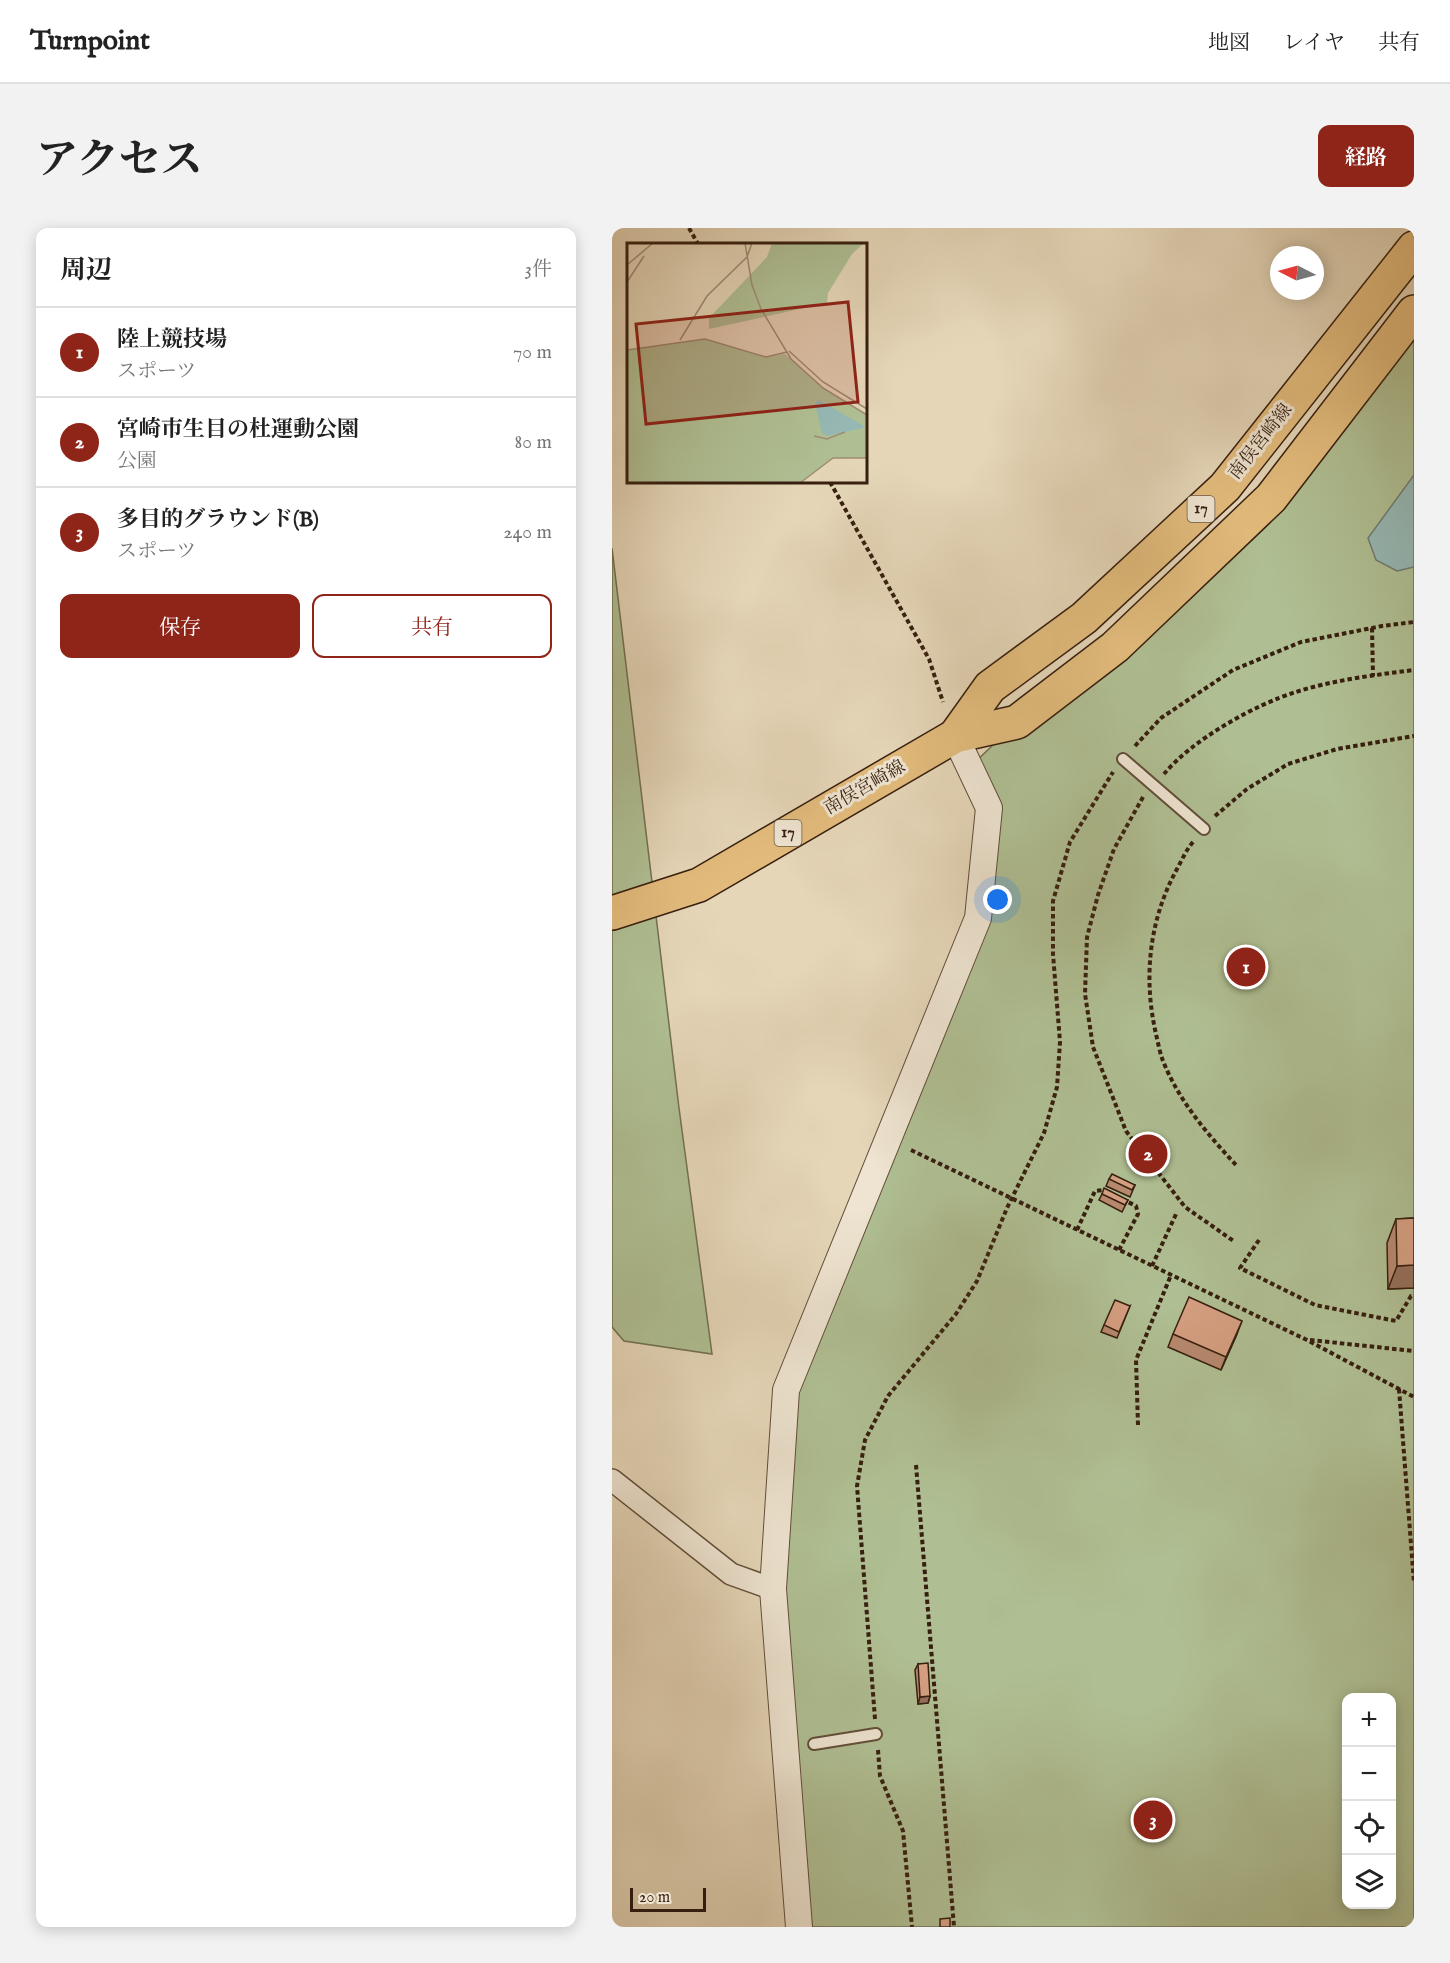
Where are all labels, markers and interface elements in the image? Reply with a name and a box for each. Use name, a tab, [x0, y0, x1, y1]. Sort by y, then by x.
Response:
text: Turnpoint	[30, 24, 150, 59]
text: 地図	[1208, 30, 1250, 57]
text: レイヤ	[1283, 30, 1345, 57]
text: 共有	[1378, 30, 1420, 57]
button: 経路	[1318, 125, 1414, 187]
text: アクセス	[36, 135, 203, 188]
inset map	[627, 243, 867, 483]
north arrow	[1270, 246, 1324, 300]
text: 周辺	[60, 254, 112, 287]
text: 3件	[525, 257, 552, 282]
text: 陸上競技場	[117, 326, 227, 354]
text: 1	[76, 340, 83, 365]
text: 70 m	[513, 340, 552, 365]
text: スポーツ	[117, 359, 196, 384]
street label: 南俣宮崎線	[1224, 399, 1298, 485]
text: 宮崎市生目の杜運動公園	[117, 416, 359, 444]
text: 2	[75, 430, 84, 455]
text: 80 m	[515, 430, 552, 455]
text: 公園	[117, 449, 157, 474]
road number: 17	[1188, 496, 1214, 522]
text: 多目的グラウンド(B)	[117, 506, 319, 534]
text: 3	[76, 520, 83, 545]
text: 240 m	[503, 520, 552, 545]
text: スポーツ	[117, 539, 196, 564]
button: 保存	[60, 594, 300, 658]
button: 共有	[312, 594, 552, 658]
street label: 南俣宮崎線	[820, 756, 910, 820]
road number: 17	[774, 820, 802, 846]
your location	[983, 885, 1012, 914]
pin: 1	[1226, 944, 1266, 990]
pin: 2	[1128, 1132, 1168, 1176]
map controls	[1342, 1693, 1396, 1909]
button: +	[1342, 1693, 1396, 1747]
button: −	[1342, 1747, 1396, 1801]
pin: 3	[1134, 1798, 1172, 1842]
button: locate	[1342, 1801, 1396, 1855]
button: layers	[1342, 1855, 1396, 1909]
scale bar	[630, 1885, 706, 1912]
text: 20 m	[639, 1888, 670, 1908]

